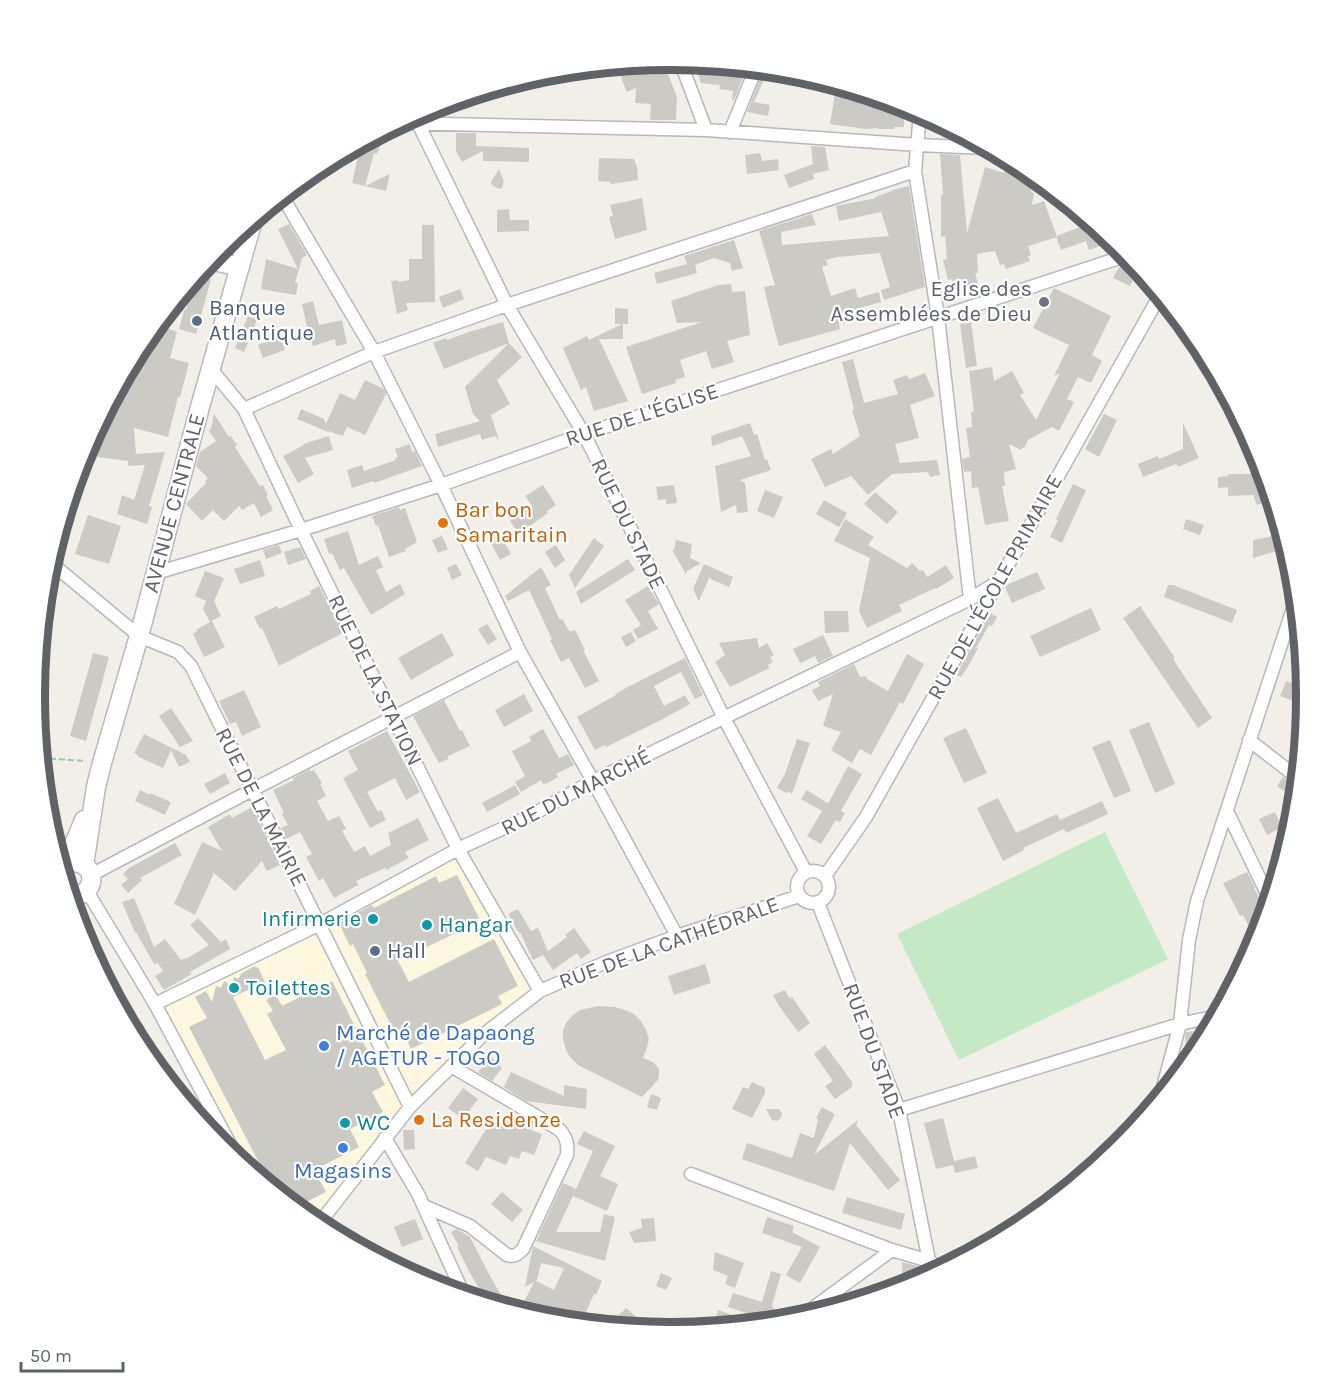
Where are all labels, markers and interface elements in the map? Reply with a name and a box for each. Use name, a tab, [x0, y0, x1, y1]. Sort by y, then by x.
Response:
place label: Eglise des Assemblées de Dieu	[831, 276, 1032, 327]
place label: Banque Atlantique	[209, 295, 314, 346]
marker: Eglise des Assemblées de Dieu	[1037, 295, 1051, 309]
marker: Banque Atlantique	[190, 314, 204, 328]
street label: RUE DE L'ÉGLISE	[562, 377, 722, 452]
street label: AVENUE CENTRALE	[138, 411, 210, 595]
street label: RUE DU STADE	[585, 454, 671, 594]
street label: RUE DE L'ÉCOLE PRIMAIRE	[921, 469, 1068, 704]
place label: Bar bon Samaritain	[455, 497, 568, 548]
marker: Bar bon Samaritain	[436, 516, 450, 530]
street label: RUE DE LA STATION	[322, 590, 428, 770]
street label: RUE DE LA MAIRIE	[210, 723, 312, 891]
street label: RUE DU MARCHÉ	[496, 742, 655, 841]
street label: RUE DE LA CATHÉDRALE	[555, 890, 783, 995]
place label: Infirmerie	[262, 906, 361, 932]
marker: Infirmerie	[366, 912, 380, 926]
place label: Hangar	[439, 912, 512, 938]
marker: Hangar	[420, 918, 434, 932]
place label: Hall	[387, 938, 426, 964]
marker: Hall	[368, 944, 382, 958]
place label: Toilettes	[246, 975, 331, 1001]
street label: RUE DU STADE	[837, 980, 911, 1122]
marker: Toilettes	[227, 981, 241, 995]
place label: Marché de Dapaong / AGETUR - TOGO	[336, 1020, 535, 1071]
marker: Marché de Dapaong / AGETUR - TOGO	[317, 1039, 331, 1053]
place label: La Residenze	[431, 1107, 561, 1133]
place label: WC	[357, 1110, 390, 1136]
marker: La Residenze	[412, 1113, 426, 1127]
marker: WC	[338, 1116, 352, 1130]
marker: Magasins	[336, 1141, 350, 1155]
place label: Magasins	[294, 1158, 392, 1184]
scale bar	[21, 1335, 123, 1373]
text: 50 m	[30, 1345, 72, 1367]

